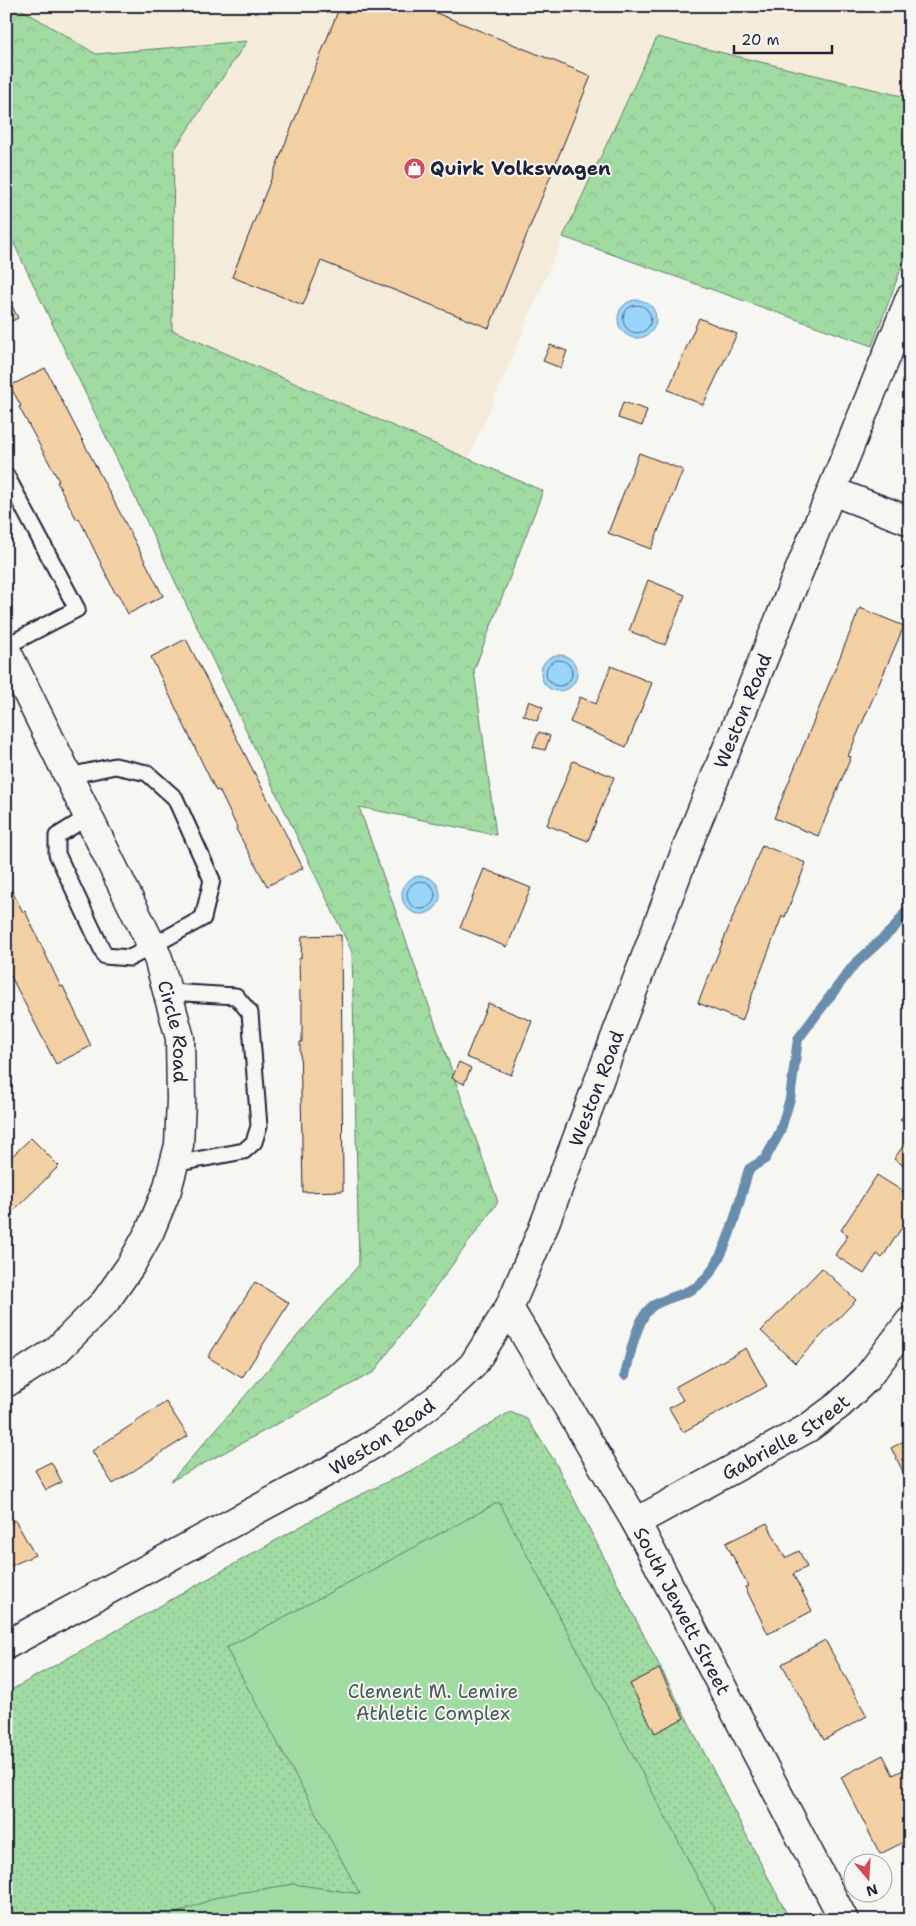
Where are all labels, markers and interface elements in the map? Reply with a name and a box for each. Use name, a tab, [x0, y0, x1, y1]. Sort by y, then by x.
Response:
scale bar	[734, 22, 831, 54]
text: 20 m	[741, 30, 780, 50]
shop icon: Quirk Volkswagen	[402, 156, 426, 180]
place label: Quirk Volkswagen	[430, 156, 611, 181]
street label: Weston Road	[708, 650, 777, 772]
street label: Circle Road	[152, 977, 193, 1083]
street label: Weston Road	[563, 1027, 629, 1150]
street label: Gabrielle Street	[717, 1389, 855, 1485]
street label: Weston Road	[324, 1392, 440, 1480]
street label: South Jewett Street	[628, 1522, 737, 1699]
park label: Clement M. Lemire Athletic Complex	[348, 1679, 518, 1726]
north arrow	[844, 1854, 894, 1904]
text: N	[864, 1880, 880, 1901]

